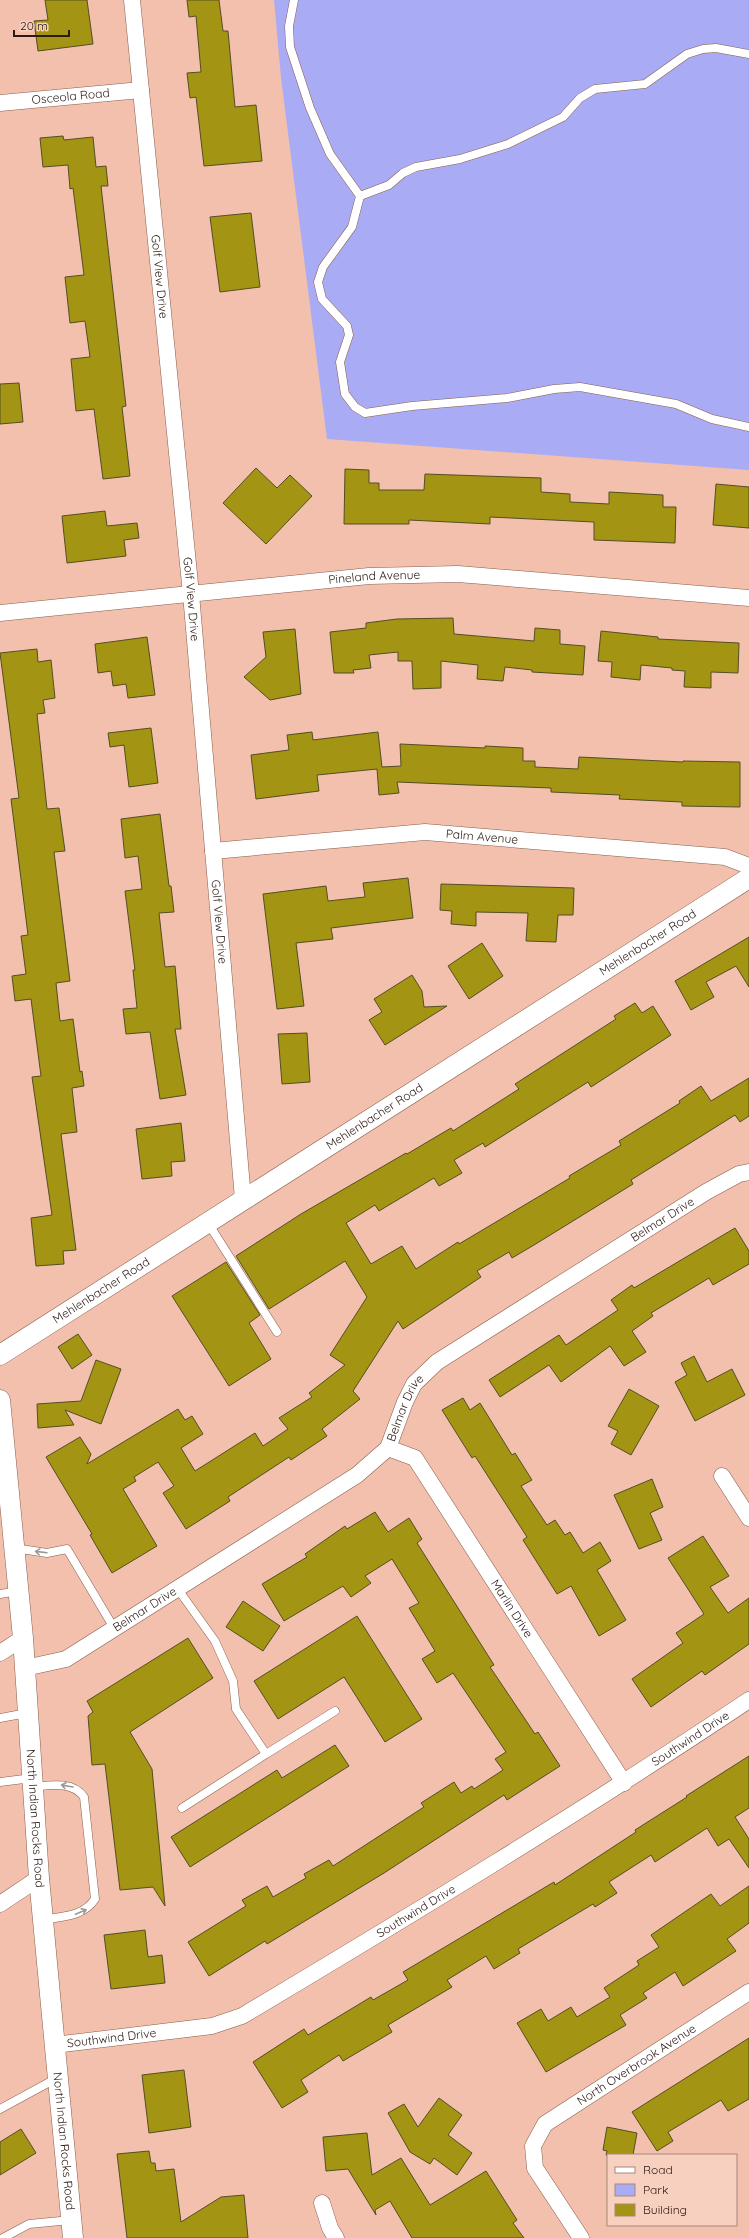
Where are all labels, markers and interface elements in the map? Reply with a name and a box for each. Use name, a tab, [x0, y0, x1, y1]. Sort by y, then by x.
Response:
scale bar	[14, 12, 69, 38]
text: 20 m	[20, 18, 48, 33]
street label: Osceola Road	[31, 85, 110, 107]
street label: Golf View Drive	[148, 234, 172, 320]
street label: Golf View Drive	[180, 556, 203, 642]
street label: Pineland Avenue	[328, 567, 421, 587]
street label: Palm Avenue	[445, 826, 519, 847]
street label: Golf View Drive	[209, 879, 231, 965]
street label: Mehlenbacher Road	[596, 906, 699, 978]
street label: Mehlenbacher Road	[323, 1080, 425, 1152]
street label: Belmar Drive	[628, 1193, 697, 1245]
street label: Mehlenbacher Road	[50, 1254, 152, 1327]
street label: Belmar Drive	[383, 1371, 427, 1443]
one-way arrow	[35, 1548, 48, 1556]
street label: Marlin Drive	[488, 1577, 537, 1641]
street label: Belmar Drive	[110, 1583, 179, 1635]
street label: Southwind Drive	[648, 1707, 732, 1769]
street label: North Indian Rocks Road	[23, 1749, 48, 1888]
one-way arrow	[61, 1782, 74, 1790]
street label: Southwind Drive	[374, 1881, 458, 1940]
one-way arrow	[75, 1907, 87, 1915]
street label: North Overbrook Avenue	[574, 2020, 699, 2108]
street label: Southwind Drive	[66, 2025, 157, 2050]
street label: North Indian Rocks Road	[50, 2071, 78, 2211]
legend	[607, 2154, 737, 2226]
text: Road	[643, 2162, 673, 2177]
text: Park	[643, 2182, 668, 2197]
text: Building	[643, 2202, 687, 2217]

